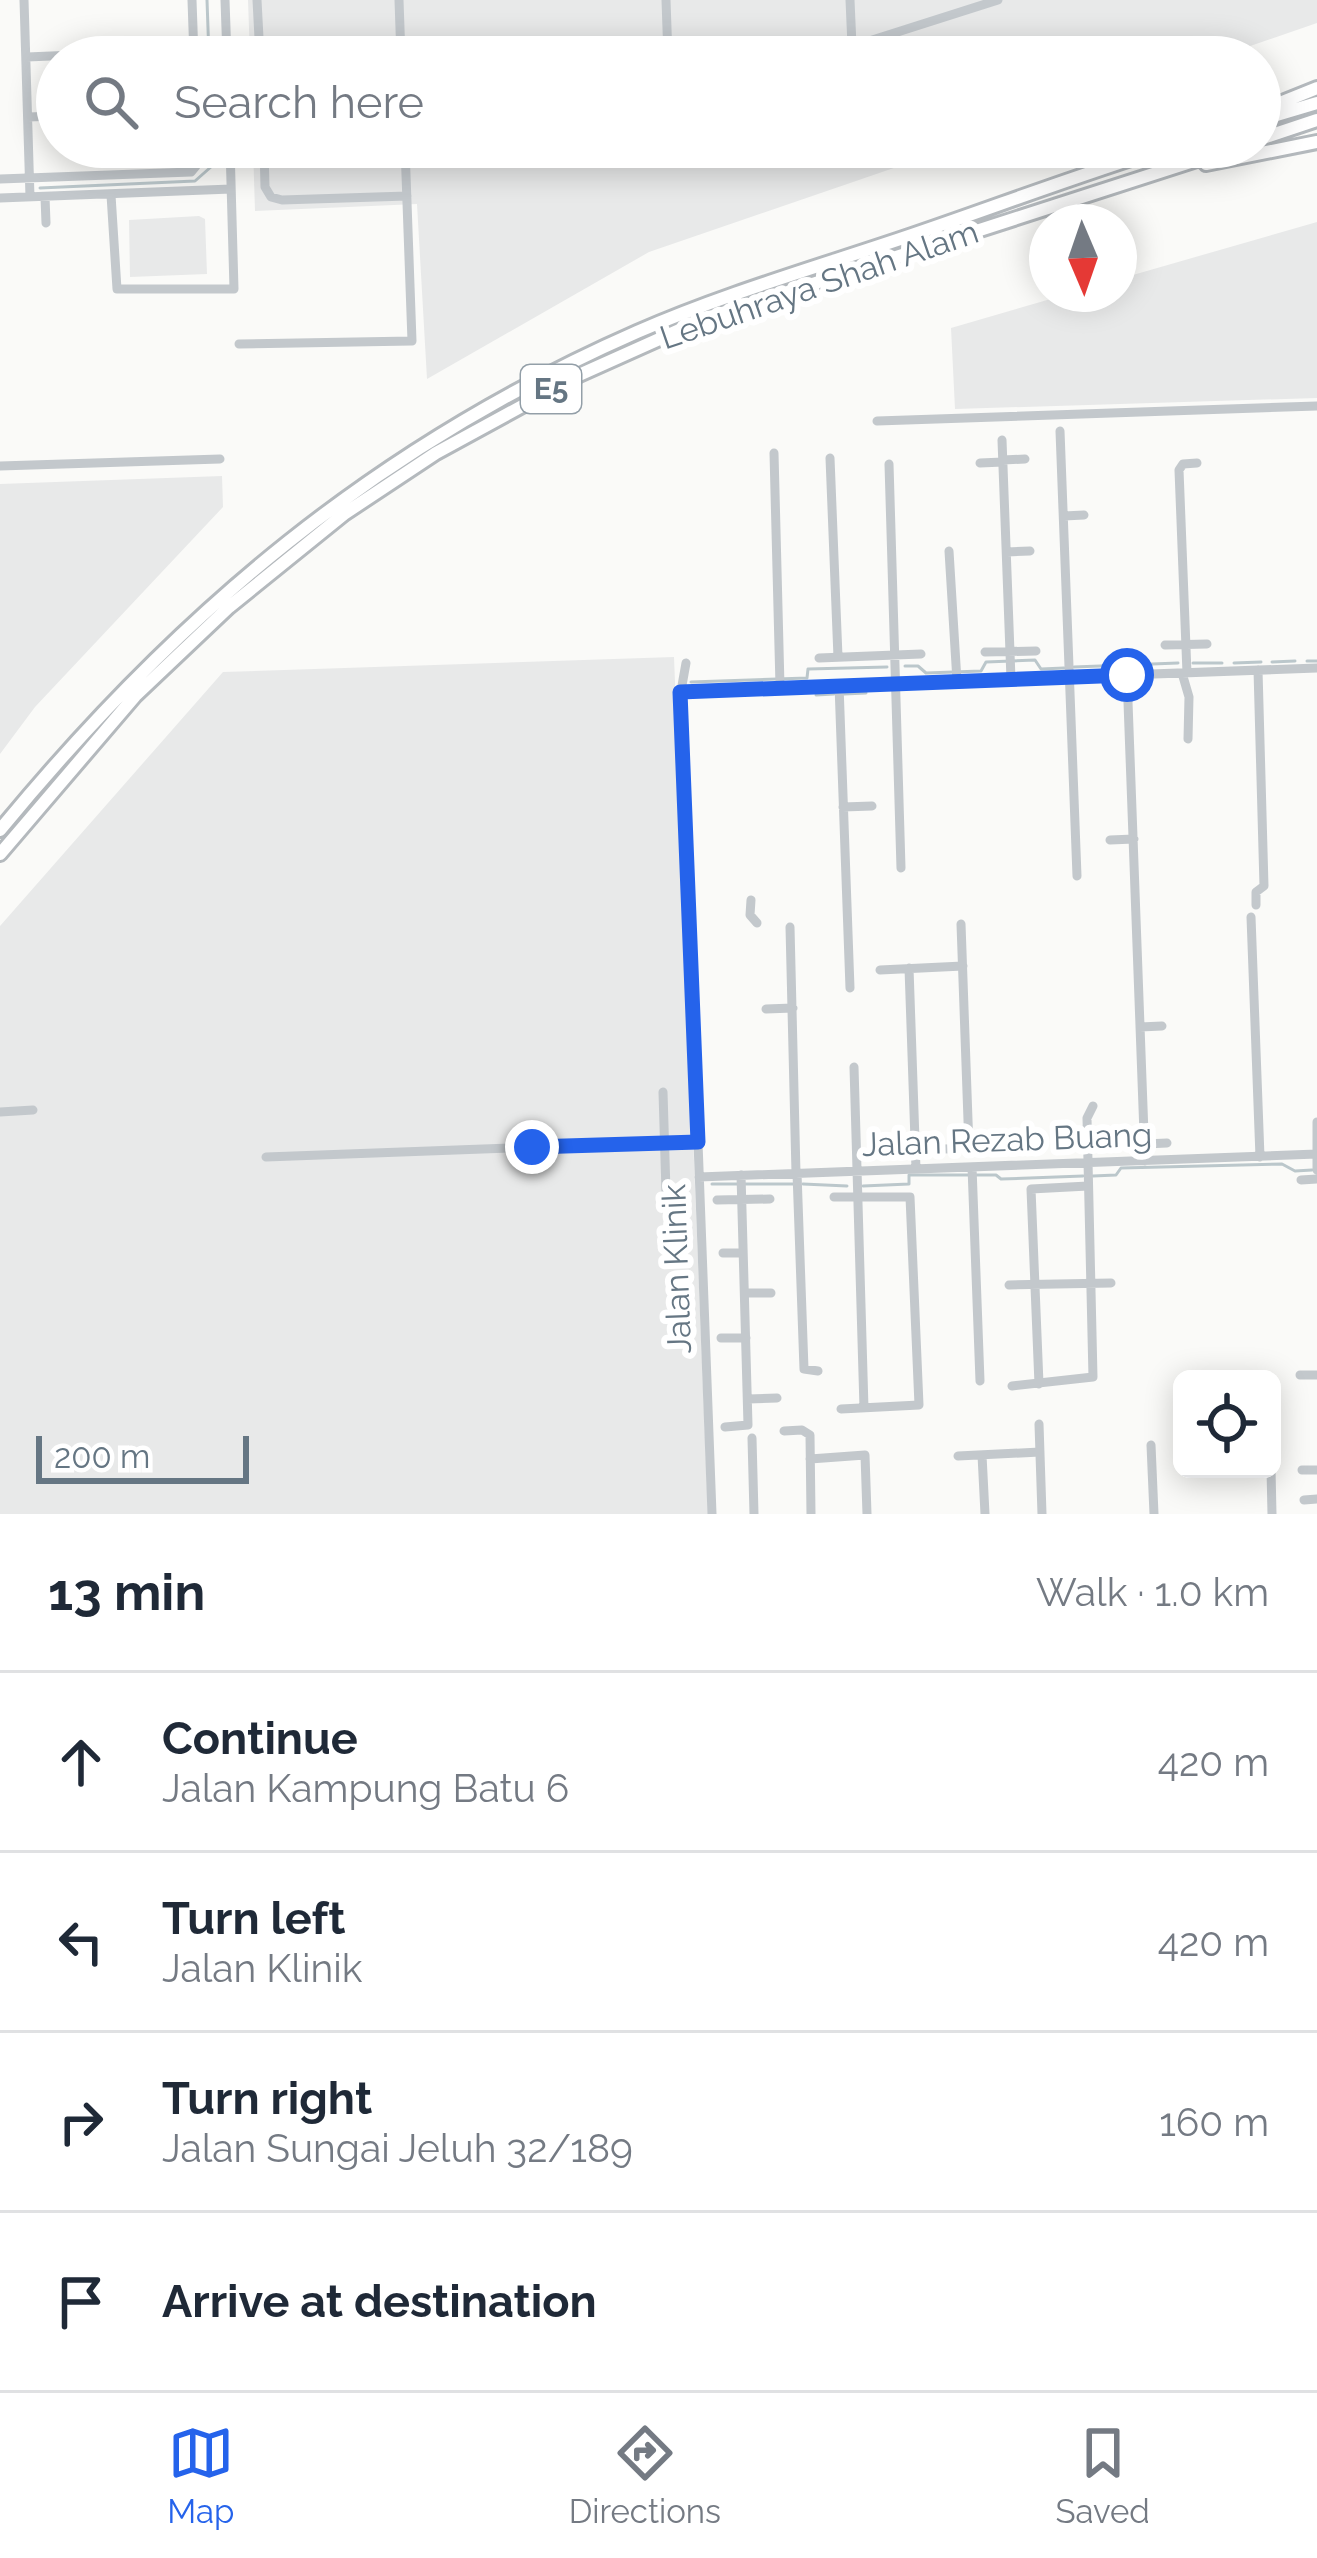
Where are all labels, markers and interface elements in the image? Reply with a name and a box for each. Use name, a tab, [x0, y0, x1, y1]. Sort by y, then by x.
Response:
search box	[36, 36, 1281, 168]
icon: search	[78, 69, 144, 135]
text: Search here	[174, 76, 424, 129]
north arrow	[1029, 204, 1137, 312]
street label: Lebuhraya Shah Alam	[655, 212, 983, 357]
road number: E5	[521, 365, 581, 413]
route start	[1100, 648, 1154, 702]
street label: Jalan Rezab Buang	[861, 1115, 1153, 1164]
route end	[505, 1120, 559, 1174]
street label: Jalan Klinik	[654, 1183, 699, 1354]
map controls	[1173, 1370, 1281, 1478]
button: locate	[1173, 1370, 1281, 1478]
scale bar	[36, 1430, 249, 1483]
text: 200 m	[54, 1437, 150, 1476]
text: 13 min	[48, 1562, 205, 1622]
text: Walk · 1.0 km	[1036, 1569, 1269, 1615]
text: Continue	[162, 1712, 358, 1765]
icon: ahead	[48, 1729, 114, 1795]
text: 420 m	[1158, 1739, 1269, 1785]
text: Jalan Kampung Batu 6	[162, 1765, 569, 1811]
text: Turn left	[162, 1892, 345, 1945]
icon: left	[48, 1909, 114, 1975]
text: 420 m	[1158, 1919, 1269, 1965]
text: Jalan Klinik	[162, 1945, 362, 1991]
text: Turn right	[162, 2072, 372, 2125]
icon: right	[48, 2089, 114, 2155]
text: 160 m	[1159, 2099, 1269, 2145]
text: Jalan Sungai Jeluh 32/189	[162, 2125, 633, 2171]
icon: arrive	[48, 2269, 114, 2335]
text: Arrive at destination	[162, 2275, 597, 2328]
tab: Map	[167, 2420, 234, 2531]
tab: Directions	[569, 2420, 721, 2531]
tab: Saved	[1055, 2420, 1150, 2531]

